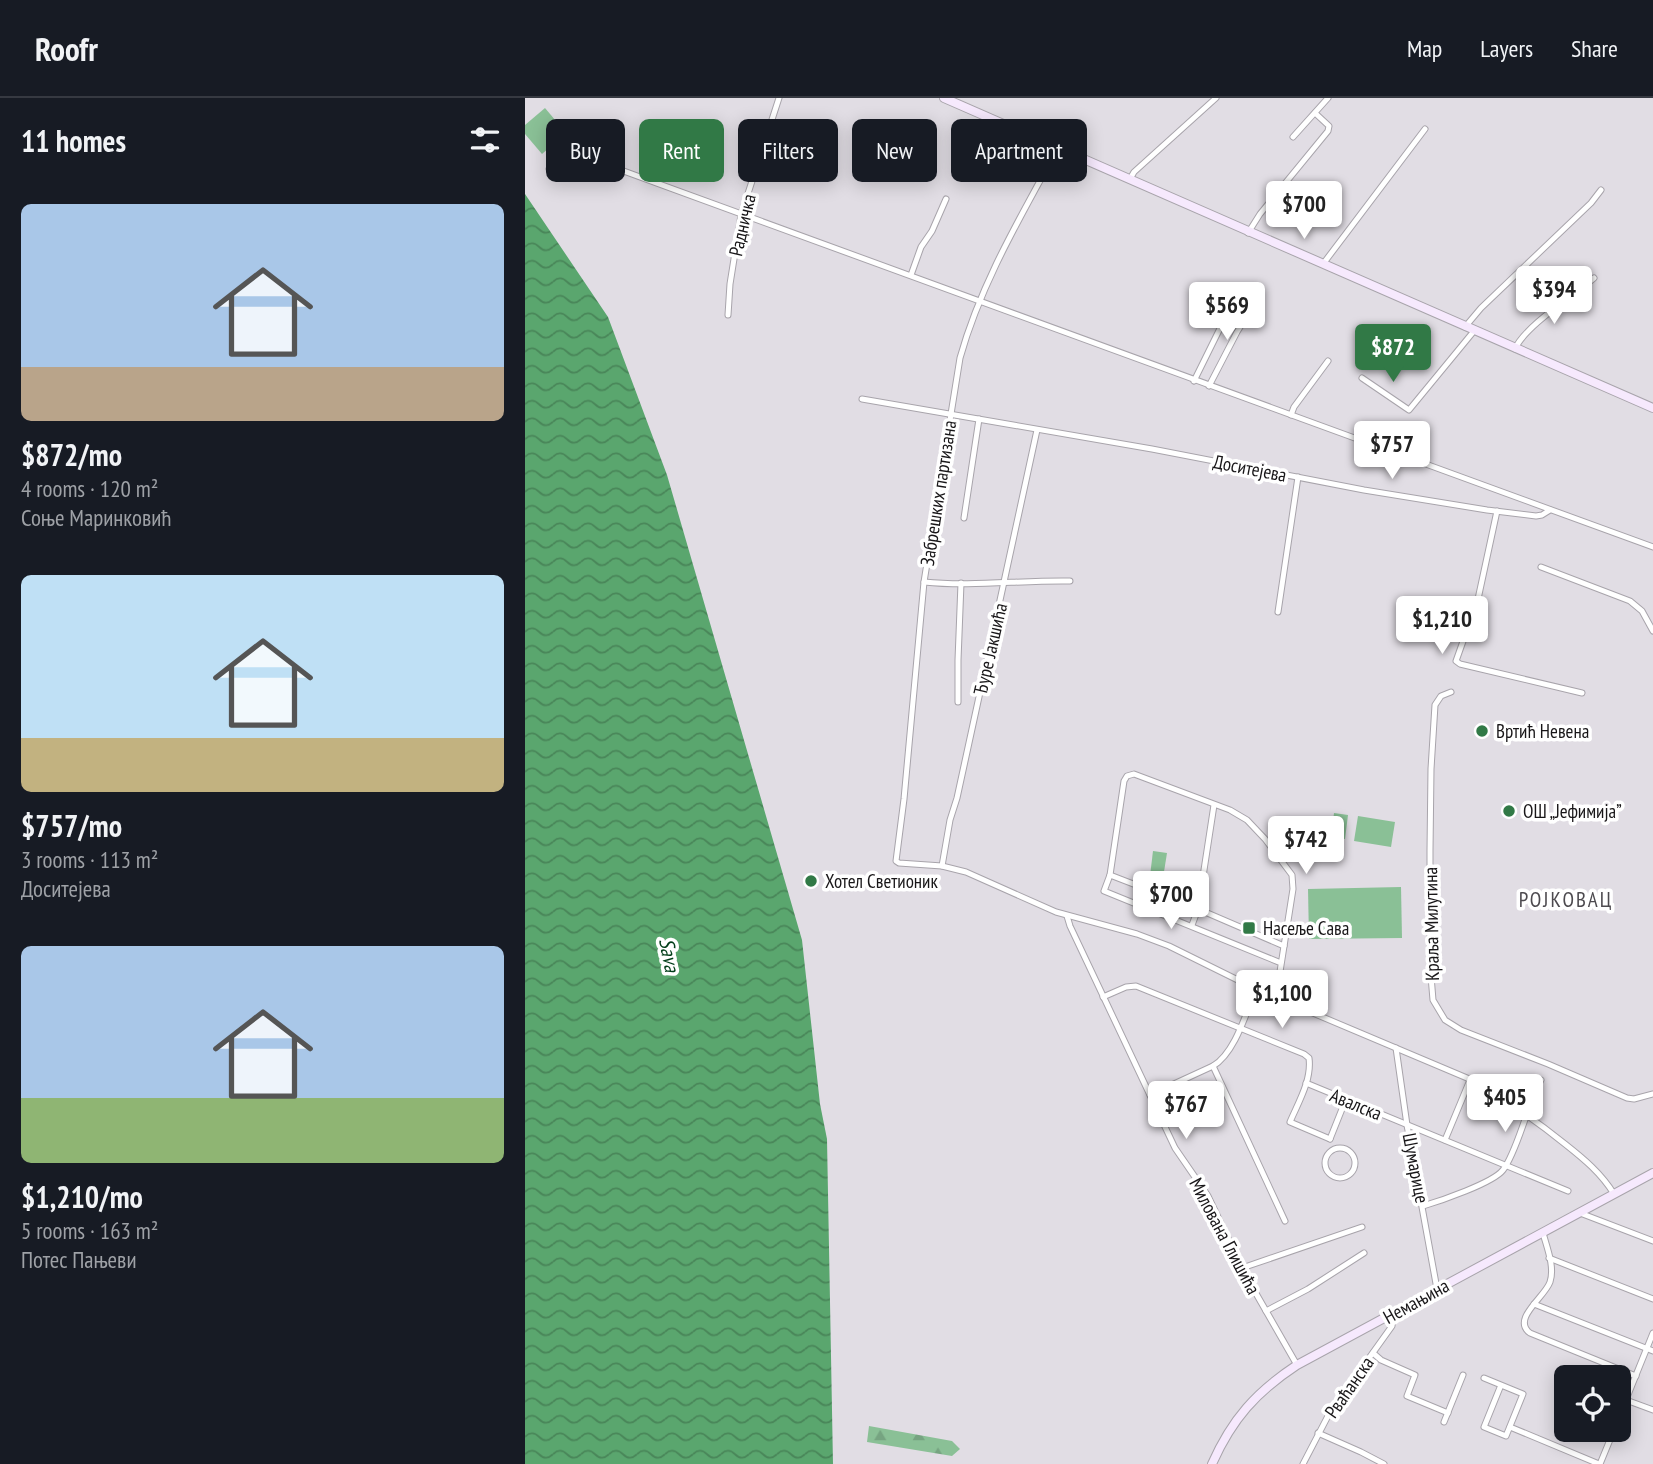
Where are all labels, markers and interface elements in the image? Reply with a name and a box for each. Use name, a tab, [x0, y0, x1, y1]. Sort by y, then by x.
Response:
text: Roofr	[35, 27, 98, 70]
text: Map	[1407, 33, 1442, 64]
text: Layers	[1480, 33, 1533, 64]
text: Share	[1571, 33, 1618, 64]
chip: Buy	[546, 119, 625, 182]
chip: Rent	[639, 119, 724, 182]
chip: Filters	[738, 119, 838, 182]
chip: New	[852, 119, 937, 182]
chip: Apartment	[951, 119, 1087, 182]
text: 11 homes	[21, 121, 126, 160]
icon: filters	[466, 121, 504, 159]
pin: $700	[1263, 181, 1345, 241]
text: $700	[1282, 189, 1326, 218]
street label: Радничка	[723, 192, 761, 258]
icon: home	[200, 249, 326, 375]
pin: $394	[1513, 266, 1595, 326]
text: $394	[1532, 274, 1576, 303]
pin: $569	[1186, 282, 1268, 342]
text: $569	[1205, 290, 1249, 319]
pin: $872	[1352, 324, 1434, 384]
text: $872	[1371, 332, 1415, 361]
street label: Забрешких партизана	[915, 419, 961, 567]
pin: $757	[1351, 422, 1433, 481]
text: $757	[1370, 429, 1414, 458]
text: $872/mo	[21, 435, 122, 474]
street label: Доситејева	[1211, 449, 1289, 487]
text: 4 rooms · 120 m²	[21, 474, 158, 503]
text: Соње Маринковић	[21, 503, 171, 532]
pin: $1,210	[1385, 596, 1499, 656]
street label: Ђуре Јакшића	[968, 601, 1012, 697]
text: $1,210	[1412, 604, 1472, 633]
icon: home	[200, 620, 326, 746]
place label: Вртић Невена	[1496, 719, 1589, 743]
marker: Вртић Невена	[1474, 723, 1490, 739]
place label: ОШ „Јефимија”	[1523, 799, 1622, 823]
marker: ОШ „Јефимија”	[1501, 803, 1517, 819]
text: $757/mo	[21, 806, 122, 845]
pin: $742	[1265, 816, 1347, 876]
text: $742	[1284, 824, 1328, 853]
text: 3 rooms · 113 m²	[21, 845, 158, 874]
street label: Краља Милутина	[1418, 867, 1444, 981]
place label: Хотел Светионик	[825, 869, 938, 893]
pin: $700	[1130, 872, 1212, 931]
marker: Хотел Светионик	[803, 873, 819, 889]
text: Доситејева	[21, 874, 111, 903]
text: $700	[1149, 879, 1193, 908]
district label: РОЈКОВАЦ	[1519, 886, 1613, 913]
place label: Насеље Сава	[1263, 916, 1349, 940]
marker: Насеље Сава	[1241, 920, 1257, 936]
water label: Sava	[653, 936, 686, 976]
pin: $1,100	[1225, 970, 1339, 1030]
text: $1,100	[1252, 978, 1312, 1007]
icon: home	[200, 991, 326, 1117]
pin: $405	[1464, 1074, 1546, 1134]
pin: $767	[1145, 1082, 1227, 1141]
text: $405	[1483, 1082, 1527, 1111]
street label: Авалска	[1327, 1083, 1385, 1125]
text: $767	[1164, 1089, 1208, 1118]
street label: Шумарице	[1397, 1131, 1435, 1205]
street label: Милована Глишића	[1184, 1174, 1266, 1298]
text: $1,210/mo	[21, 1177, 143, 1216]
text: 5 rooms · 163 m²	[21, 1216, 158, 1245]
text: Потес Пањеви	[21, 1245, 136, 1274]
street label: Немањина	[1379, 1273, 1453, 1329]
street label: Рваћанска	[1319, 1352, 1379, 1422]
map controls	[1554, 1365, 1631, 1442]
button: locate	[1554, 1365, 1631, 1442]

